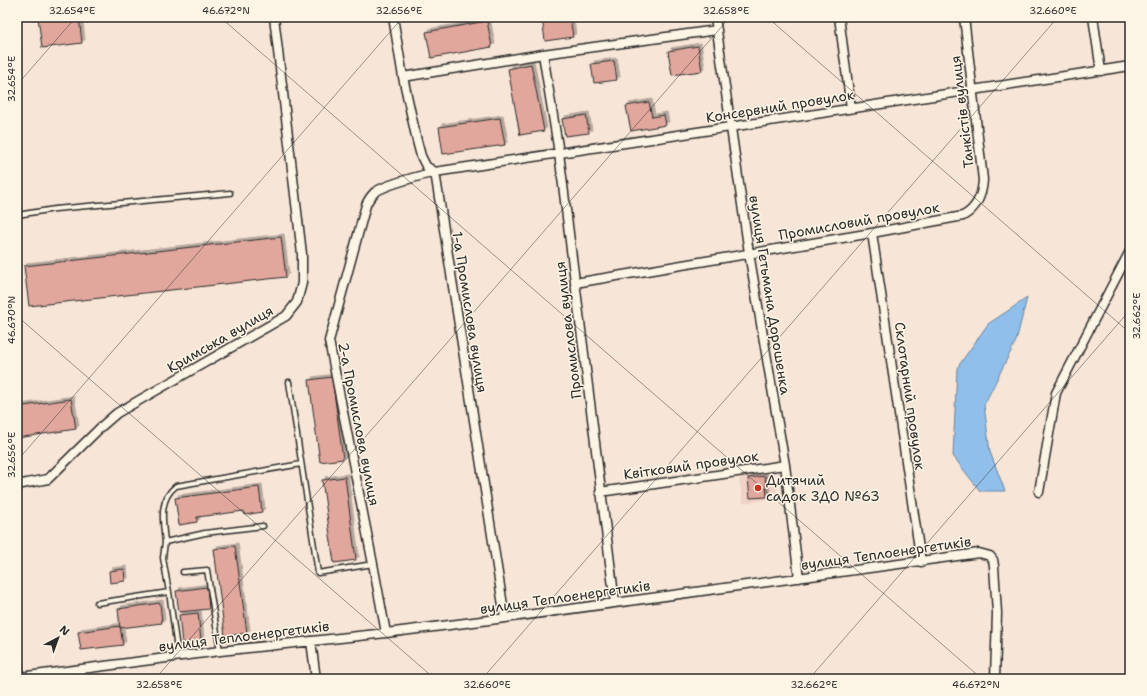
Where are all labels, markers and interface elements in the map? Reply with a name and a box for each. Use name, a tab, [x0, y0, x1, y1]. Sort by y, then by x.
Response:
text: 32.654°E	[49, 4, 95, 17]
text: 46.672°N	[202, 4, 250, 17]
text: 32.656°E	[376, 4, 422, 17]
text: 32.658°E	[703, 4, 749, 17]
text: 32.660°E	[1029, 4, 1077, 17]
street label: Танкістів вулиця	[946, 55, 978, 169]
text: 32.654°E	[5, 56, 18, 102]
street label: Консервний провулок	[705, 85, 856, 127]
street label: вулиця Гетьмана Дорошенка	[745, 194, 795, 396]
street label: Промисловий провулок	[777, 198, 941, 244]
street label: 1-а Промислова вулиця	[448, 230, 492, 394]
street label: Промислова вулиця	[551, 260, 585, 400]
text: 32.662°E	[1130, 293, 1143, 339]
text: 46.670°N	[5, 296, 18, 344]
street label: Кримська вулиця	[164, 301, 276, 377]
street label: Склотарний провулок	[891, 321, 929, 472]
street label: 2-а Промислова вулиця	[334, 341, 384, 507]
text: 32.656°E	[5, 432, 18, 478]
street label: Квітковий провулок	[622, 447, 760, 483]
place label: Дитячий садок ЗДО №63	[766, 471, 880, 505]
marker: Дитячий садок ЗДО №63	[753, 483, 763, 493]
street label: вулиця Теплоенергетиків	[800, 532, 972, 574]
street label: вулиця Теплоенергетиків	[479, 576, 651, 618]
street label: вулиця Теплоенергетиків	[158, 617, 330, 655]
north arrow	[38, 618, 78, 658]
text: N	[56, 622, 73, 640]
text: 32.658°E	[136, 678, 182, 691]
text: 32.660°E	[463, 678, 511, 691]
text: 32.662°E	[791, 678, 837, 691]
text: 46.672°N	[952, 678, 1000, 691]

